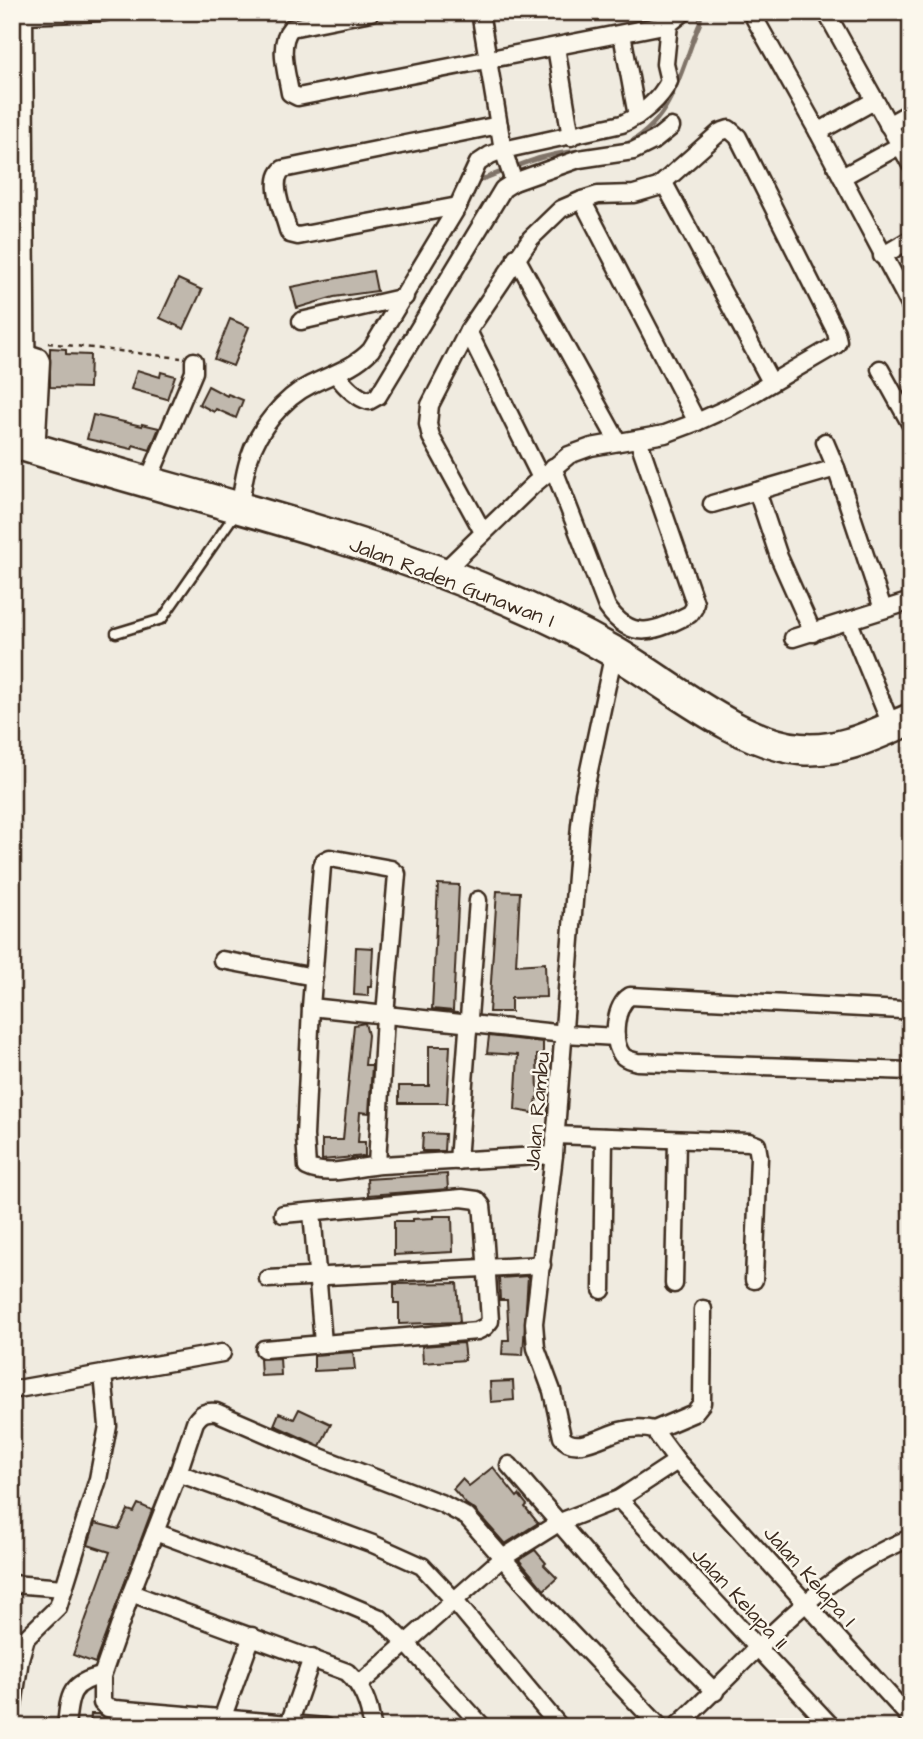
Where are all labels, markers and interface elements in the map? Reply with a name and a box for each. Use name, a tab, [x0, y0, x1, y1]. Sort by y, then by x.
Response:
street label: Jalan Raden Gunawan I	[345, 530, 559, 635]
street label: Jalan Rambu	[518, 1050, 557, 1172]
street label: Jalan Kelapa I	[756, 1520, 863, 1634]
street label: Jalan Kelapa II	[684, 1541, 795, 1656]

